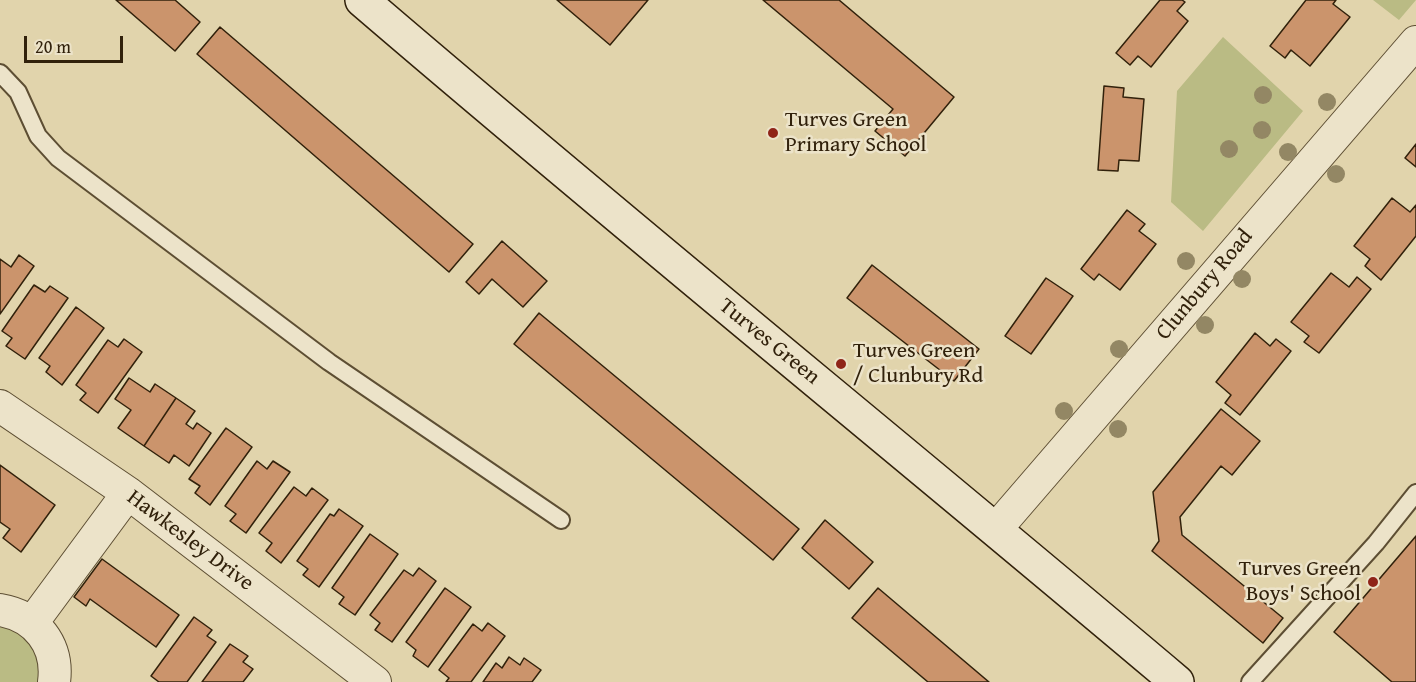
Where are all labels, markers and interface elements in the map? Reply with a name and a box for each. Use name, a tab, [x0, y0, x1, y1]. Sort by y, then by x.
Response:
scale bar	[27, 24, 126, 62]
text: 20 m	[35, 33, 71, 60]
place label: Turves Green Primary School	[785, 107, 926, 158]
marker: Turves Green Primary School	[766, 126, 780, 140]
street label: Clunbury Road	[1151, 224, 1259, 346]
street label: Turves Green	[713, 293, 825, 391]
place label: Turves Green / Clunbury Rd	[853, 338, 983, 390]
marker: Turves Green / Clunbury Rd	[834, 357, 848, 371]
street label: Hawkesley Drive	[121, 485, 259, 597]
place label: Turves Green Boys' School	[1239, 556, 1361, 608]
marker: Turves Green Boys' School	[1366, 575, 1380, 589]

